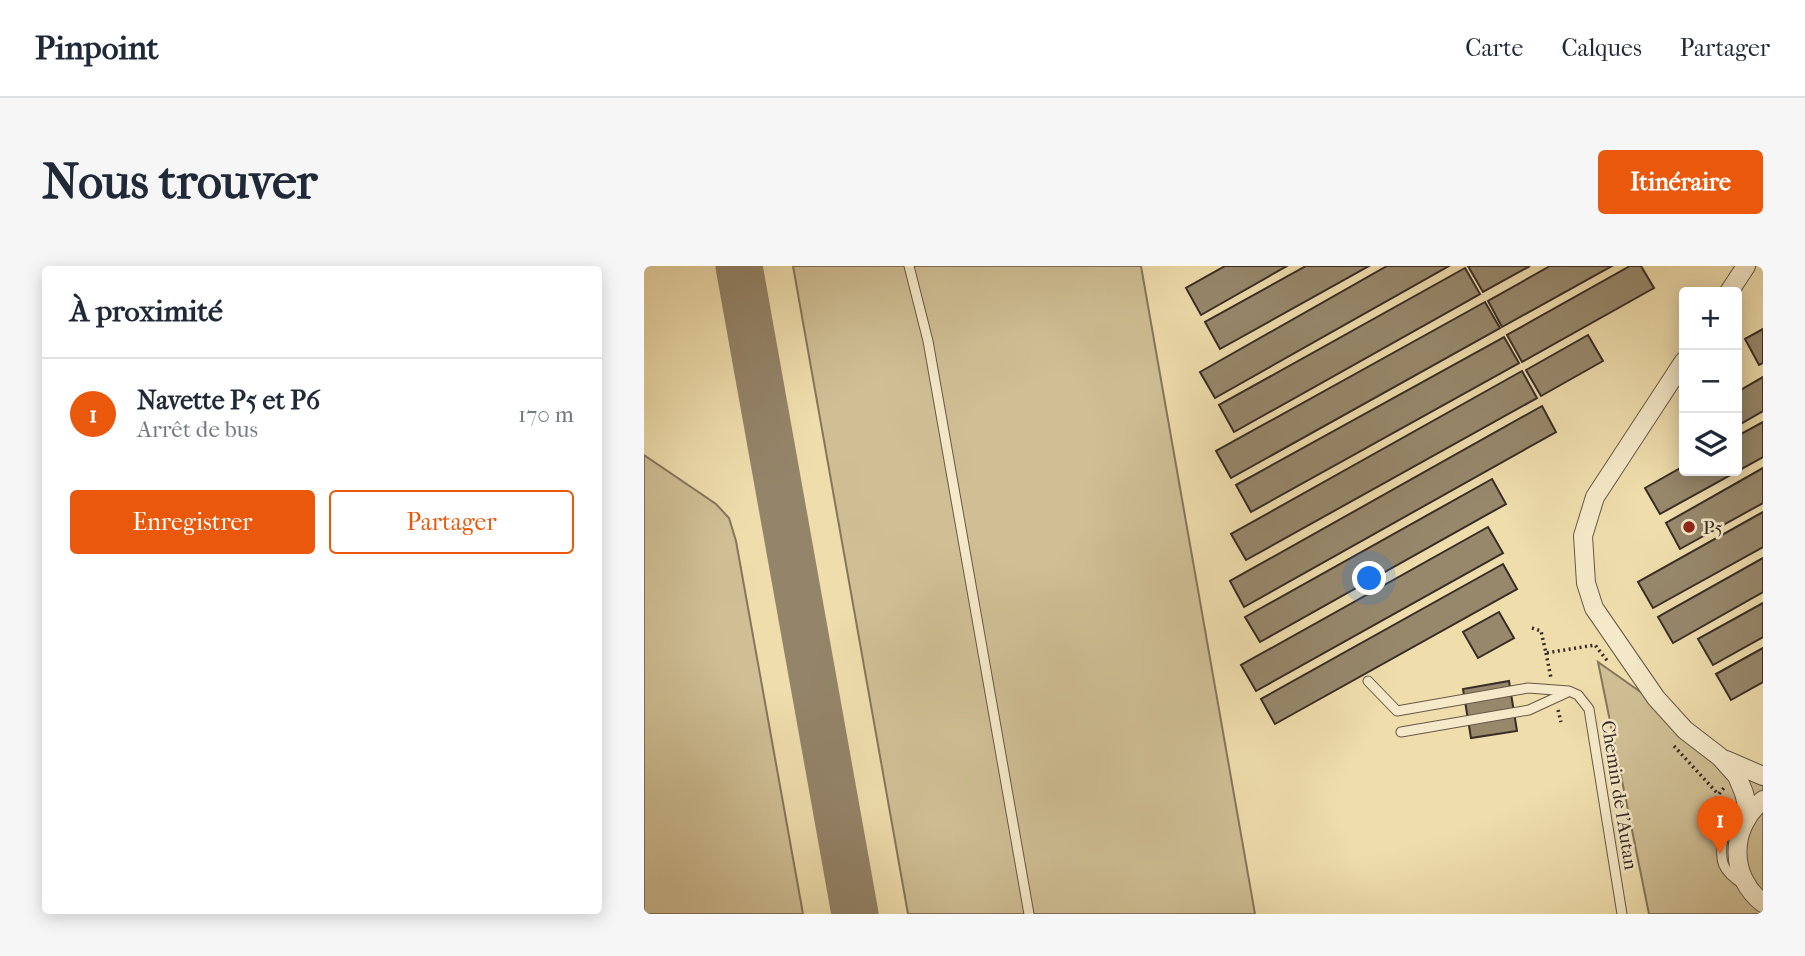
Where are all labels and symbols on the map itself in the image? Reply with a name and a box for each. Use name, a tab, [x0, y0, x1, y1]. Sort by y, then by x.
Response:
place label: P5	[1703, 517, 1723, 539]
marker: P5	[1681, 519, 1697, 535]
your location	[1352, 561, 1386, 595]
street label: Chemin de l'Autan	[1596, 719, 1642, 871]
pin: 1	[1697, 796, 1743, 854]

